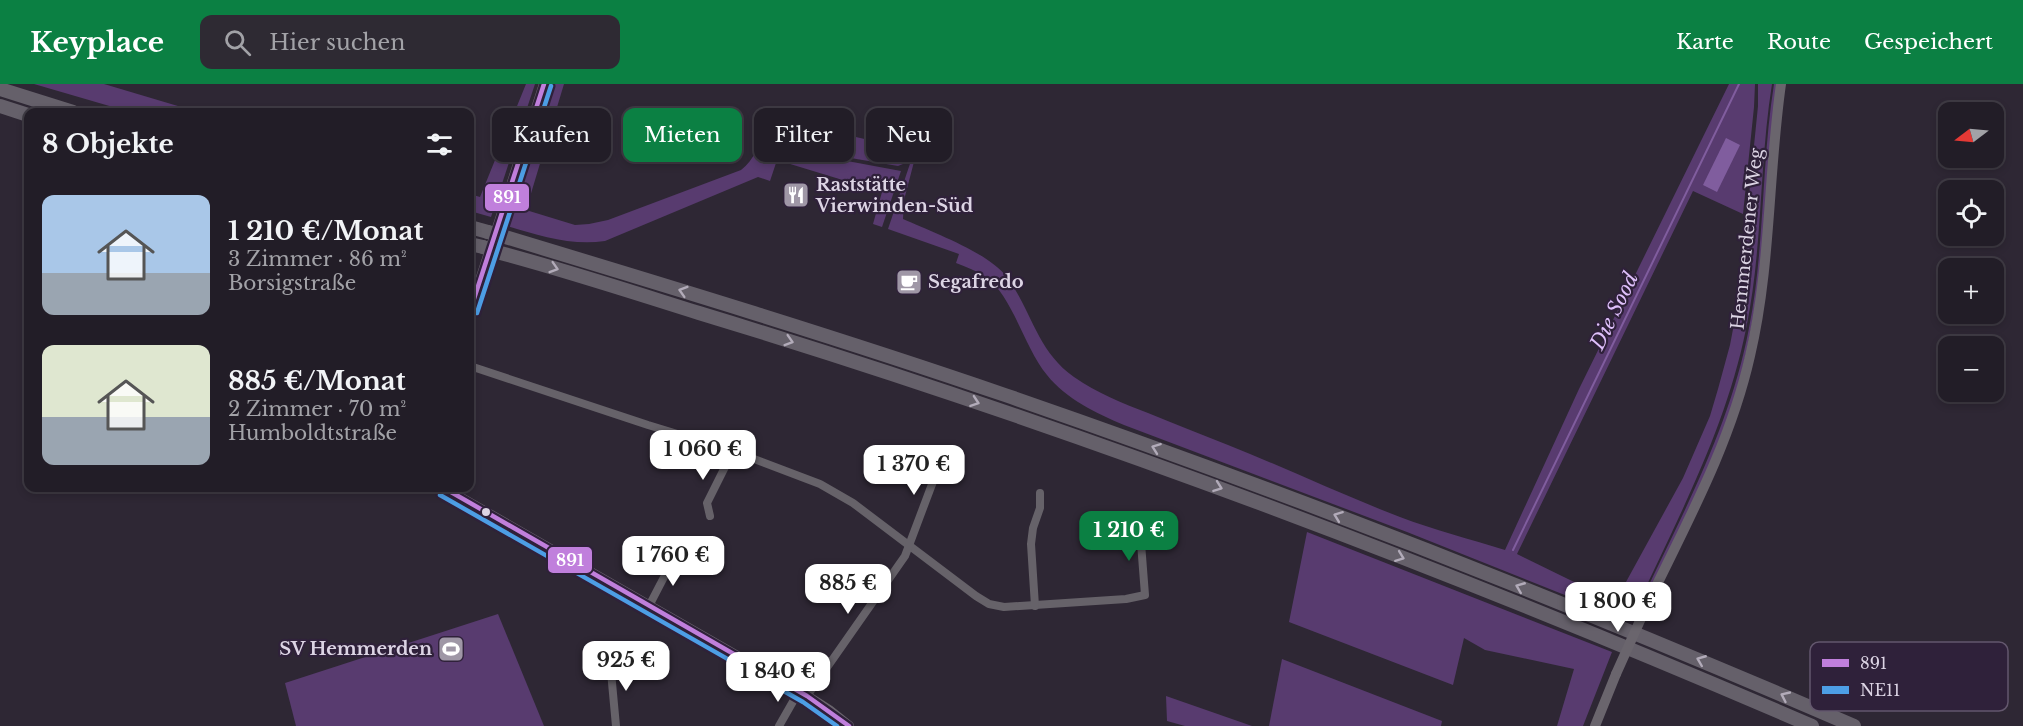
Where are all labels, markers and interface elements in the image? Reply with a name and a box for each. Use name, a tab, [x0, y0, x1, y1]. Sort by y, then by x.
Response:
search box	[200, 15, 620, 69]
text: Keyplace	[30, 25, 164, 60]
icon: search	[221, 26, 254, 59]
text: Hier suchen	[269, 29, 405, 56]
text: Karte	[1676, 29, 1734, 55]
text: Route	[1767, 29, 1831, 55]
text: Gespeichert	[1864, 29, 1993, 55]
north arrow	[1938, 102, 2004, 168]
map controls	[1938, 102, 2004, 402]
chip: Kaufen	[492, 108, 611, 162]
chip: Mieten	[623, 108, 742, 162]
chip: Filter	[754, 108, 854, 162]
chip: Neu	[866, 108, 952, 162]
text: 8 Objekte	[42, 128, 174, 160]
icon: filters	[423, 128, 456, 161]
street label: Hemmerdener Weg	[1727, 147, 1767, 331]
place label: Raststätte Vierwinden-Süd	[815, 174, 974, 217]
restaurant icon: Raststätte Vierwinden-Süd	[781, 180, 811, 210]
button: locate	[1938, 180, 2004, 246]
line badge: 891	[484, 183, 530, 212]
text: 891	[493, 187, 521, 207]
text: 1 210 €/Monat	[228, 215, 423, 247]
icon: home	[90, 219, 162, 291]
text: 3 Zimmer · 86 m²	[228, 247, 407, 271]
button: +	[1938, 258, 2004, 324]
one-way arrow	[548, 261, 558, 273]
cafe icon: Segafredo	[894, 267, 924, 297]
water label: Die Sood	[1585, 268, 1643, 354]
text: Borsigstraße	[228, 271, 356, 295]
place label: Segafredo	[928, 271, 1024, 293]
one-way arrow	[678, 286, 689, 298]
one-way arrow	[783, 333, 794, 346]
button: −	[1938, 336, 2004, 402]
text: 885 €/Monat	[228, 365, 406, 397]
icon: home	[90, 369, 162, 441]
one-way arrow	[969, 394, 979, 407]
text: 2 Zimmer · 70 m²	[228, 397, 406, 421]
text: Humboldtstraße	[228, 421, 397, 445]
pin: 1 060 €	[648, 430, 758, 481]
text: 1 060 €	[664, 437, 742, 461]
one-way arrow	[1151, 443, 1162, 456]
pin: 1 370 €	[859, 445, 969, 496]
text: 1 370 €	[878, 452, 950, 476]
one-way arrow	[1212, 480, 1223, 493]
unlabelled marker	[480, 506, 492, 518]
pin: 1 210 €	[1074, 511, 1184, 562]
one-way arrow	[1334, 511, 1344, 524]
text: 1 210 €	[1093, 518, 1165, 542]
pin: 1 760 €	[618, 536, 728, 587]
text: 1 760 €	[636, 543, 710, 567]
line badge: 891	[547, 546, 593, 574]
text: 891	[556, 550, 584, 570]
one-way arrow	[1394, 550, 1405, 562]
pin: 885 €	[806, 564, 890, 615]
text: 885 €	[819, 571, 877, 595]
one-way arrow	[1515, 582, 1526, 595]
pin: 1 800 €	[1563, 582, 1673, 633]
text: 1 800 €	[1579, 589, 1657, 613]
sports icon: SV Hemmerden	[436, 634, 466, 664]
place label: SV Hemmerden	[279, 638, 432, 660]
pin: 925 €	[584, 641, 668, 692]
legend	[1810, 642, 2008, 711]
text: 925 €	[597, 648, 655, 672]
pin: 1 840 €	[723, 652, 833, 703]
text: 891	[1860, 653, 1887, 673]
one-way arrow	[1696, 655, 1707, 667]
text: 1 840 €	[740, 659, 816, 683]
text: NE11	[1860, 680, 1900, 700]
one-way arrow	[1780, 691, 1791, 703]

